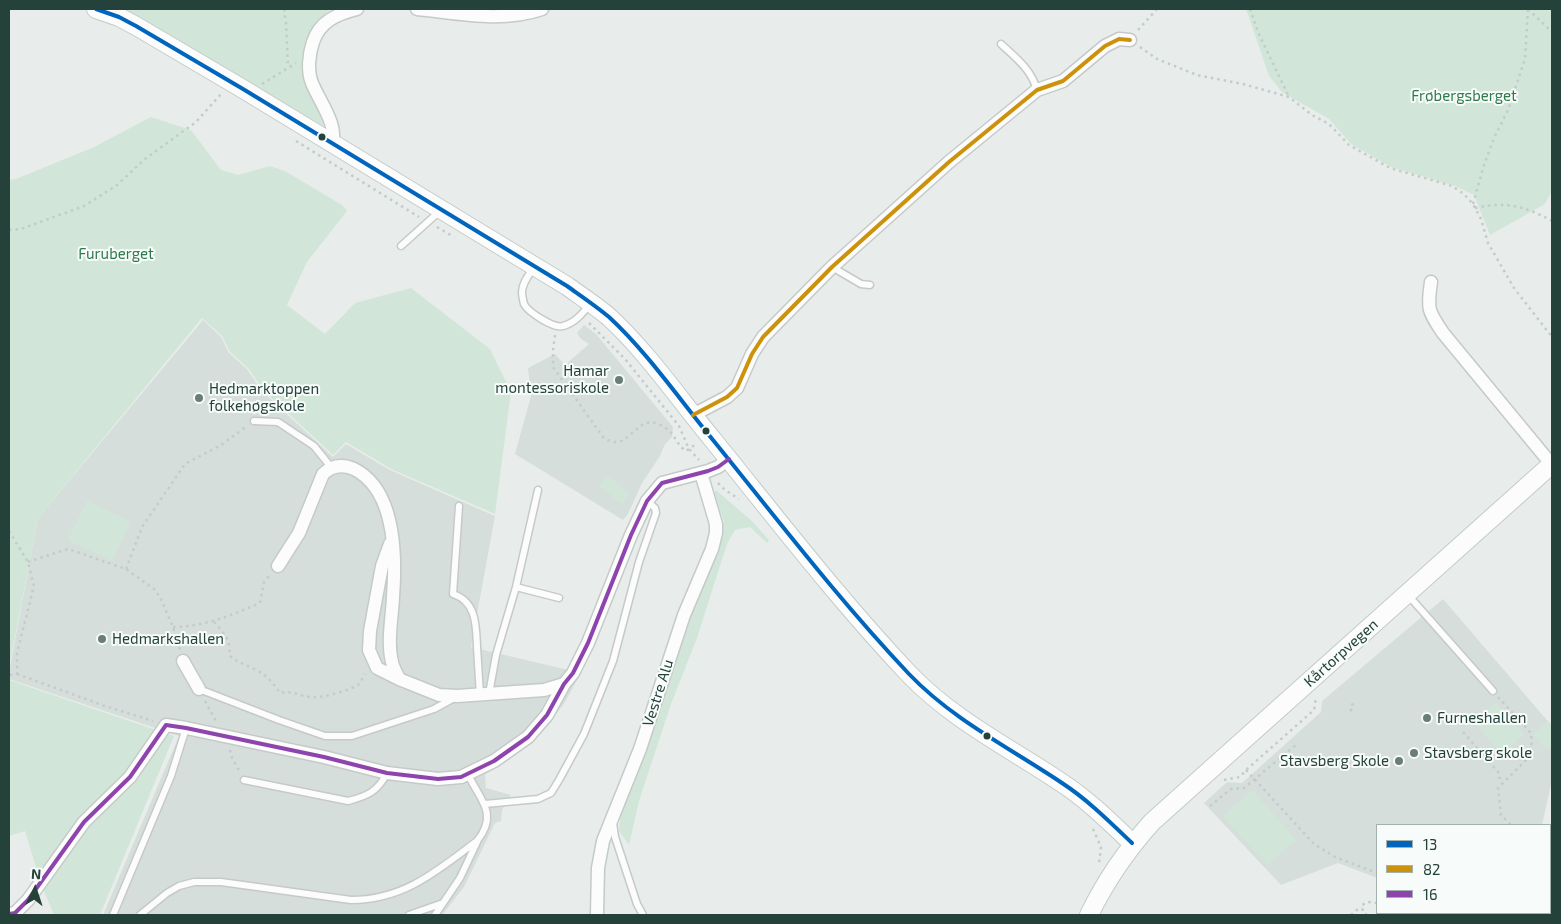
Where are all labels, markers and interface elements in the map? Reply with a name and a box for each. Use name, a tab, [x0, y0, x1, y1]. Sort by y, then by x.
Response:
park label: Frøbergsberget	[1411, 87, 1517, 105]
unlabelled marker	[317, 132, 327, 142]
park label: Furuberget	[78, 245, 154, 263]
place label: Hamar montessoriskole	[495, 362, 609, 397]
marker: Hamar montessoriskole	[613, 374, 625, 386]
place label: Hedmarktoppen folkehøgskole	[209, 380, 319, 415]
marker: Hedmarktoppen folkehøgskole	[193, 392, 205, 404]
unlabelled marker	[701, 426, 711, 436]
street label: Kårtorpvegen	[1300, 615, 1382, 691]
place label: Hedmarkshallen	[112, 630, 224, 648]
marker: Hedmarkshallen	[96, 633, 108, 645]
street label: Vestre Alu	[639, 657, 677, 729]
place label: Furneshallen	[1437, 709, 1526, 727]
marker: Furneshallen	[1421, 712, 1433, 724]
unlabelled marker	[982, 731, 992, 741]
place label: Stavsberg skole	[1424, 744, 1532, 762]
marker: Stavsberg skole	[1408, 747, 1420, 759]
place label: Stavsberg Skole	[1280, 752, 1389, 770]
marker: Stavsberg Skole	[1393, 755, 1405, 767]
legend	[1376, 824, 1551, 914]
text: 13	[1423, 835, 1437, 853]
text: 82	[1423, 860, 1441, 878]
north arrow	[10, 864, 60, 914]
text: N	[30, 865, 42, 882]
text: 16	[1423, 885, 1438, 903]

